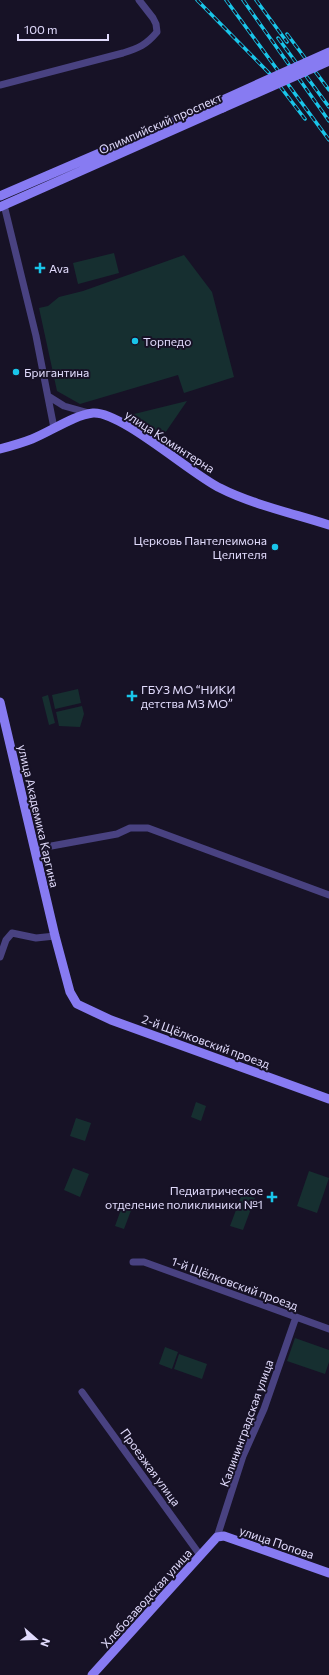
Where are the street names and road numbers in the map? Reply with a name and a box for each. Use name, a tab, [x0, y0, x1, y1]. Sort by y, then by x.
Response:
street label: Олимпийский проспект	[96, 89, 224, 156]
street label: улица Коминтерна	[123, 407, 217, 475]
street label: улица Академика Каргина	[16, 743, 62, 889]
street label: 2-й Щёлковский проезд	[140, 1011, 272, 1071]
street label: 1-й Щёлковский проезд	[170, 1254, 300, 1312]
street label: Калининградская улица	[216, 1358, 276, 1488]
street label: Проезжая улица	[118, 1425, 184, 1509]
street label: улица Попова	[238, 1523, 316, 1561]
street label: Хлебозаводская улица	[98, 1546, 194, 1650]

